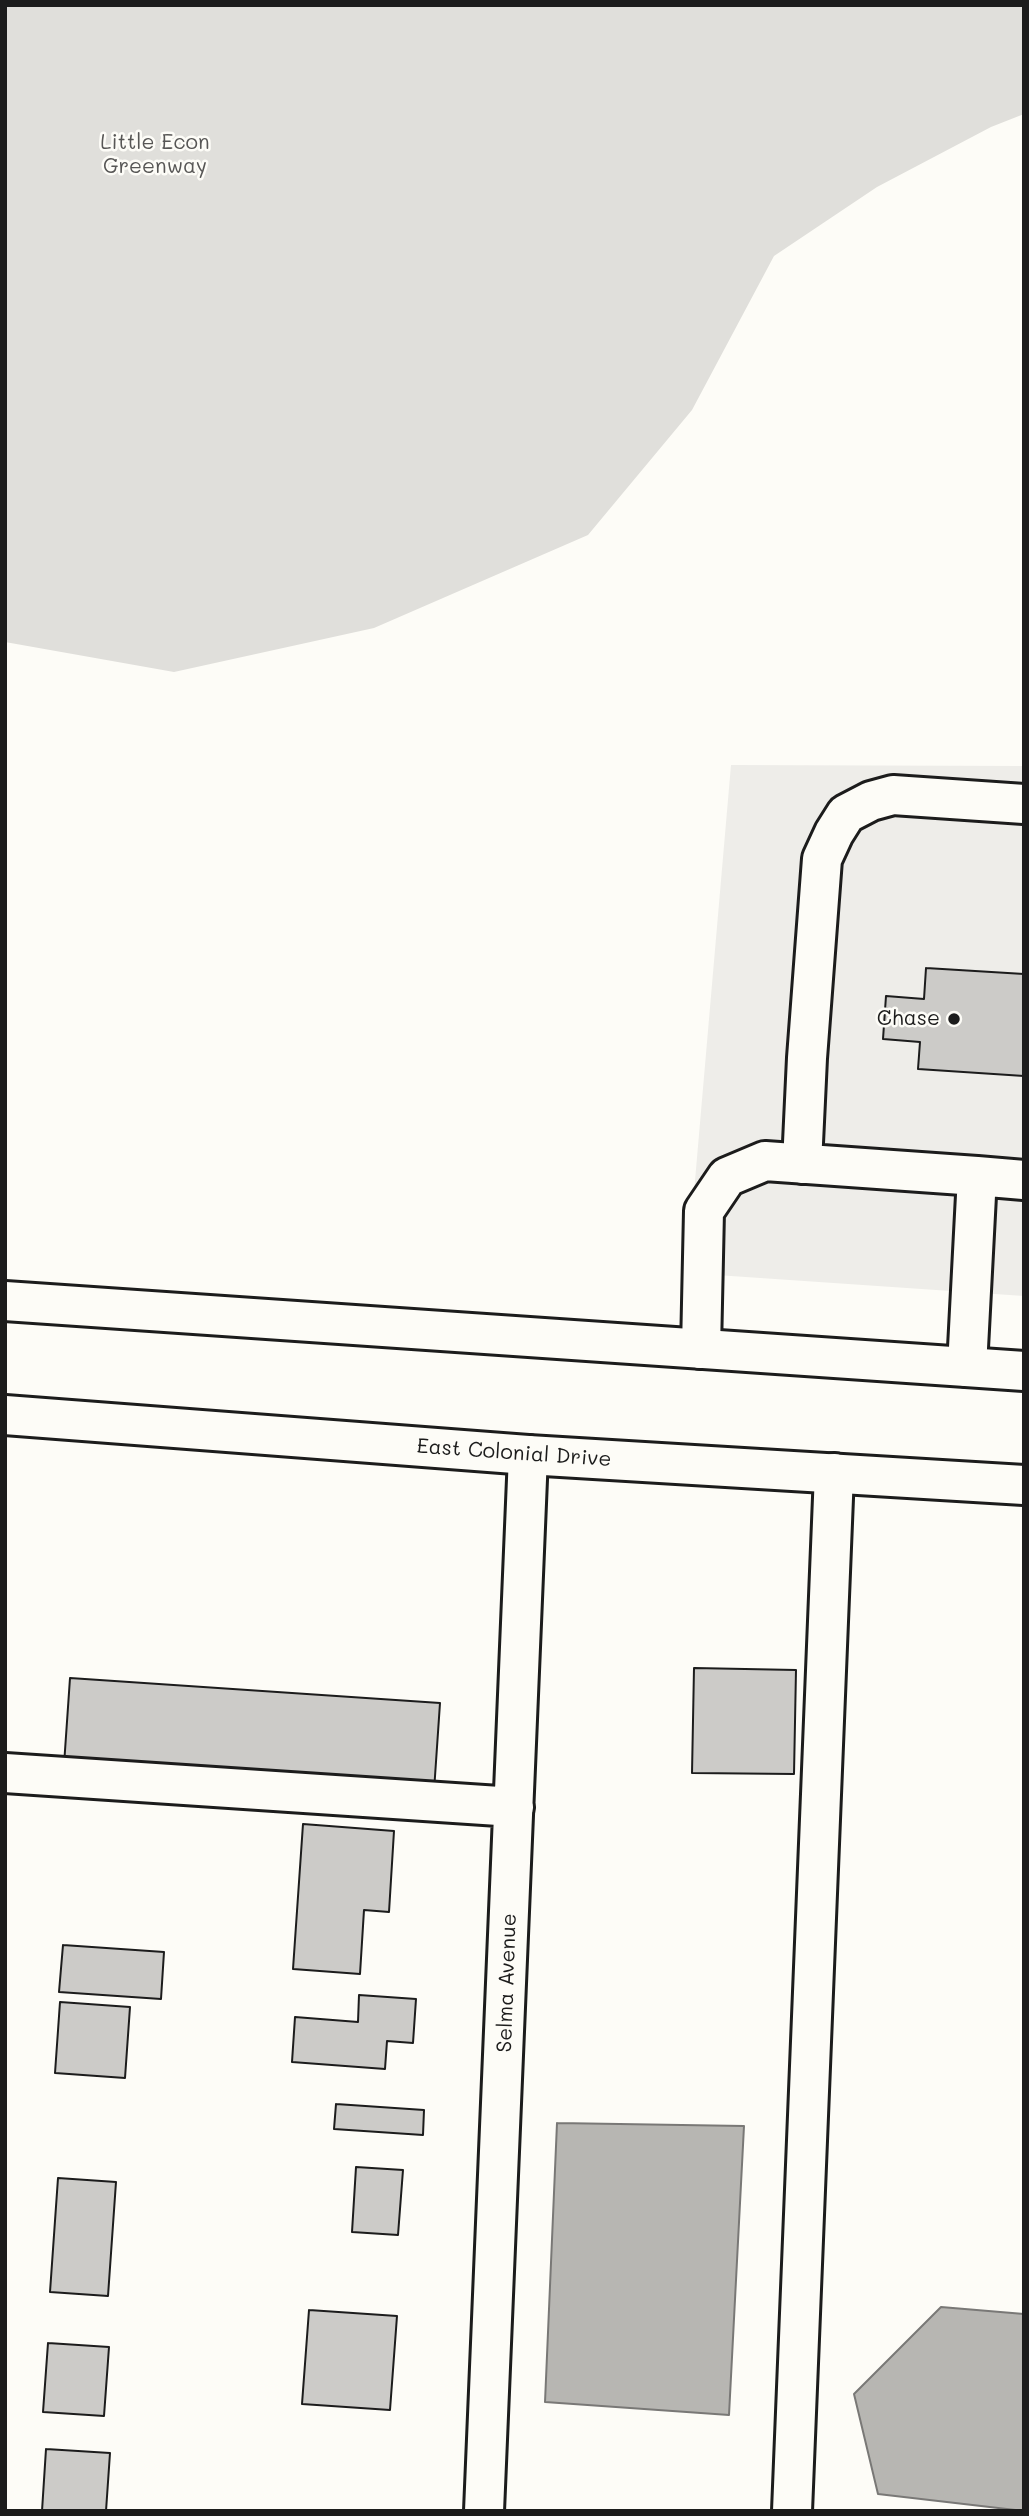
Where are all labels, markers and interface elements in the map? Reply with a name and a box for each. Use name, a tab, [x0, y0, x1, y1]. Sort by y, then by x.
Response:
park label: Little Econ Greenway	[100, 130, 210, 180]
place label: Chase	[877, 1006, 940, 1032]
marker: Chase	[946, 1011, 962, 1027]
street label: East Colonial Drive	[416, 1434, 612, 1472]
street label: Selma Avenue	[492, 1913, 522, 2053]

